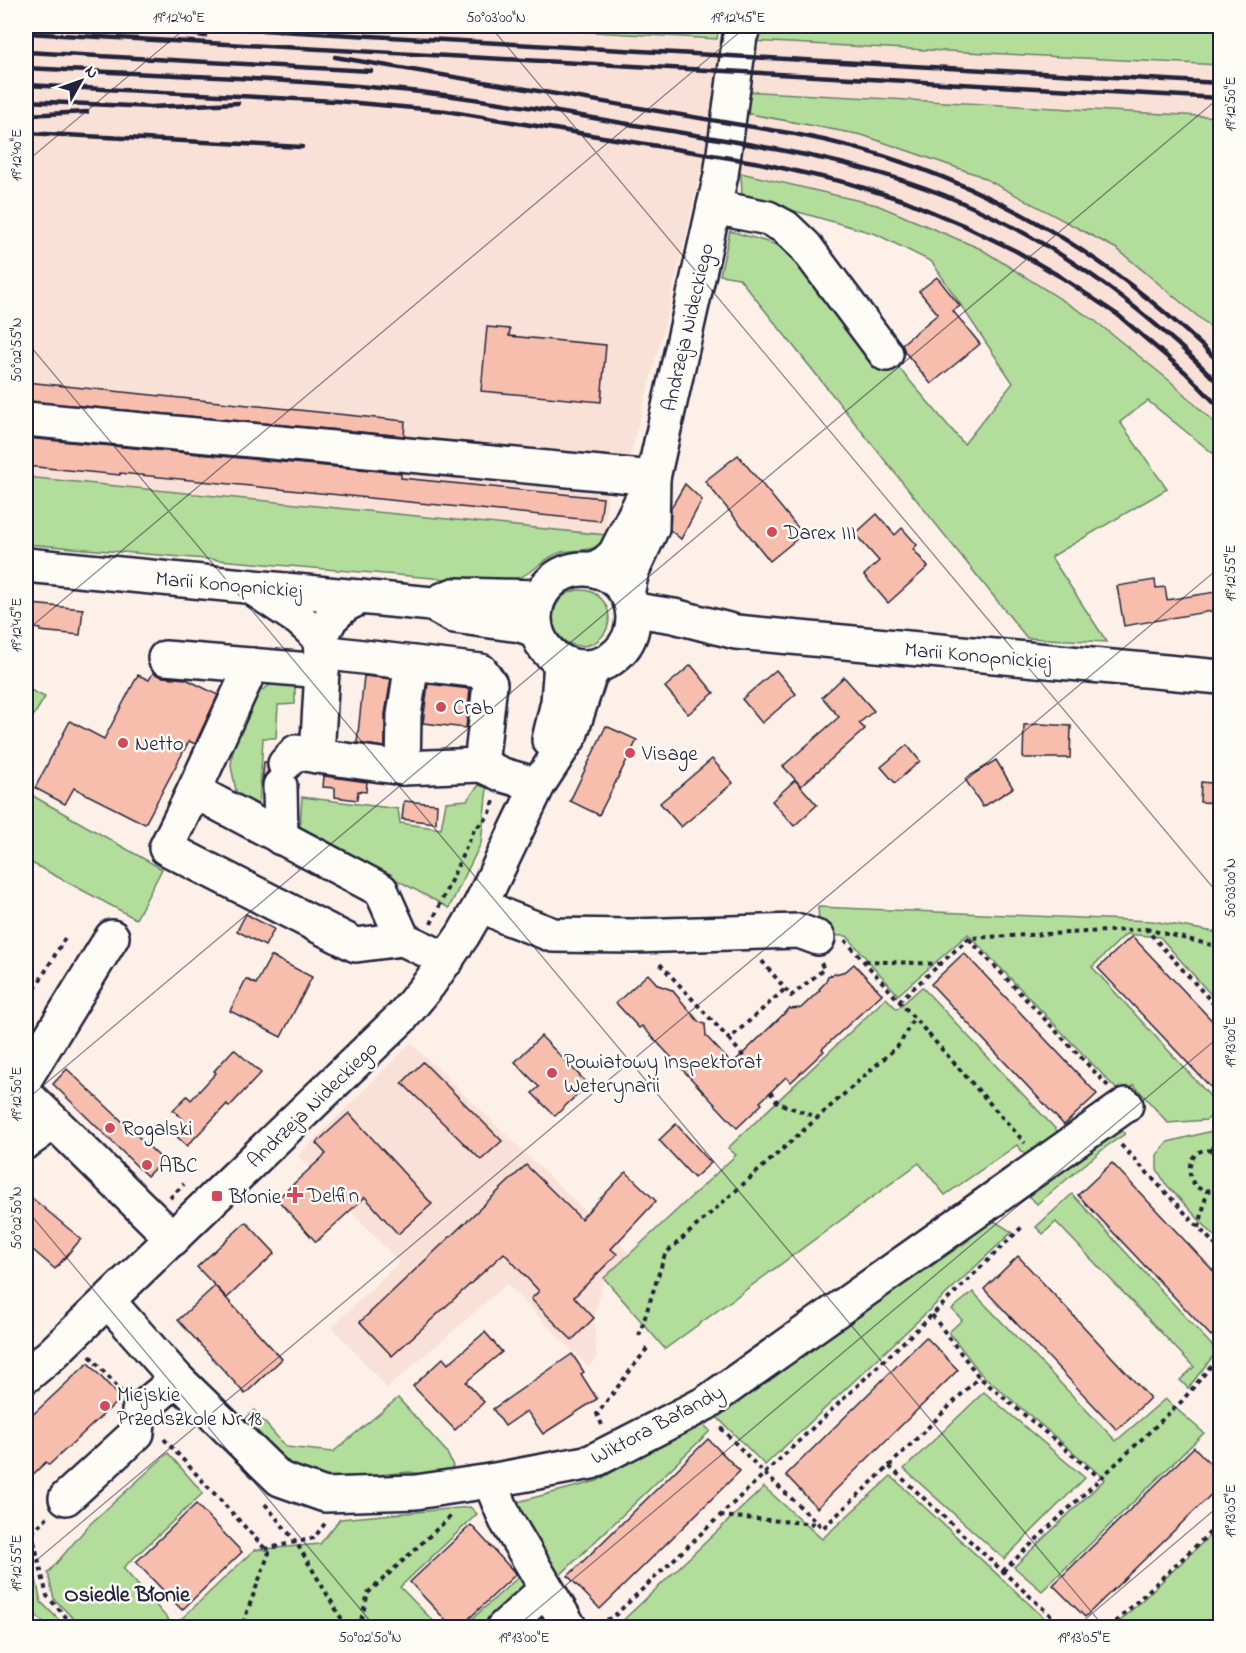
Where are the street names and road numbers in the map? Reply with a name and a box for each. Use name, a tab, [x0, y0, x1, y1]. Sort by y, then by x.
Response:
street label: Andrzeja Nideckiego	[655, 240, 725, 415]
street label: Marii Konopnickiej	[154, 565, 304, 607]
street label: Marii Konopnickiej	[903, 636, 1053, 678]
street label: Andrzeja Nideckiego	[241, 1035, 387, 1177]
street label: Wiktora Bałandy	[586, 1378, 731, 1475]

